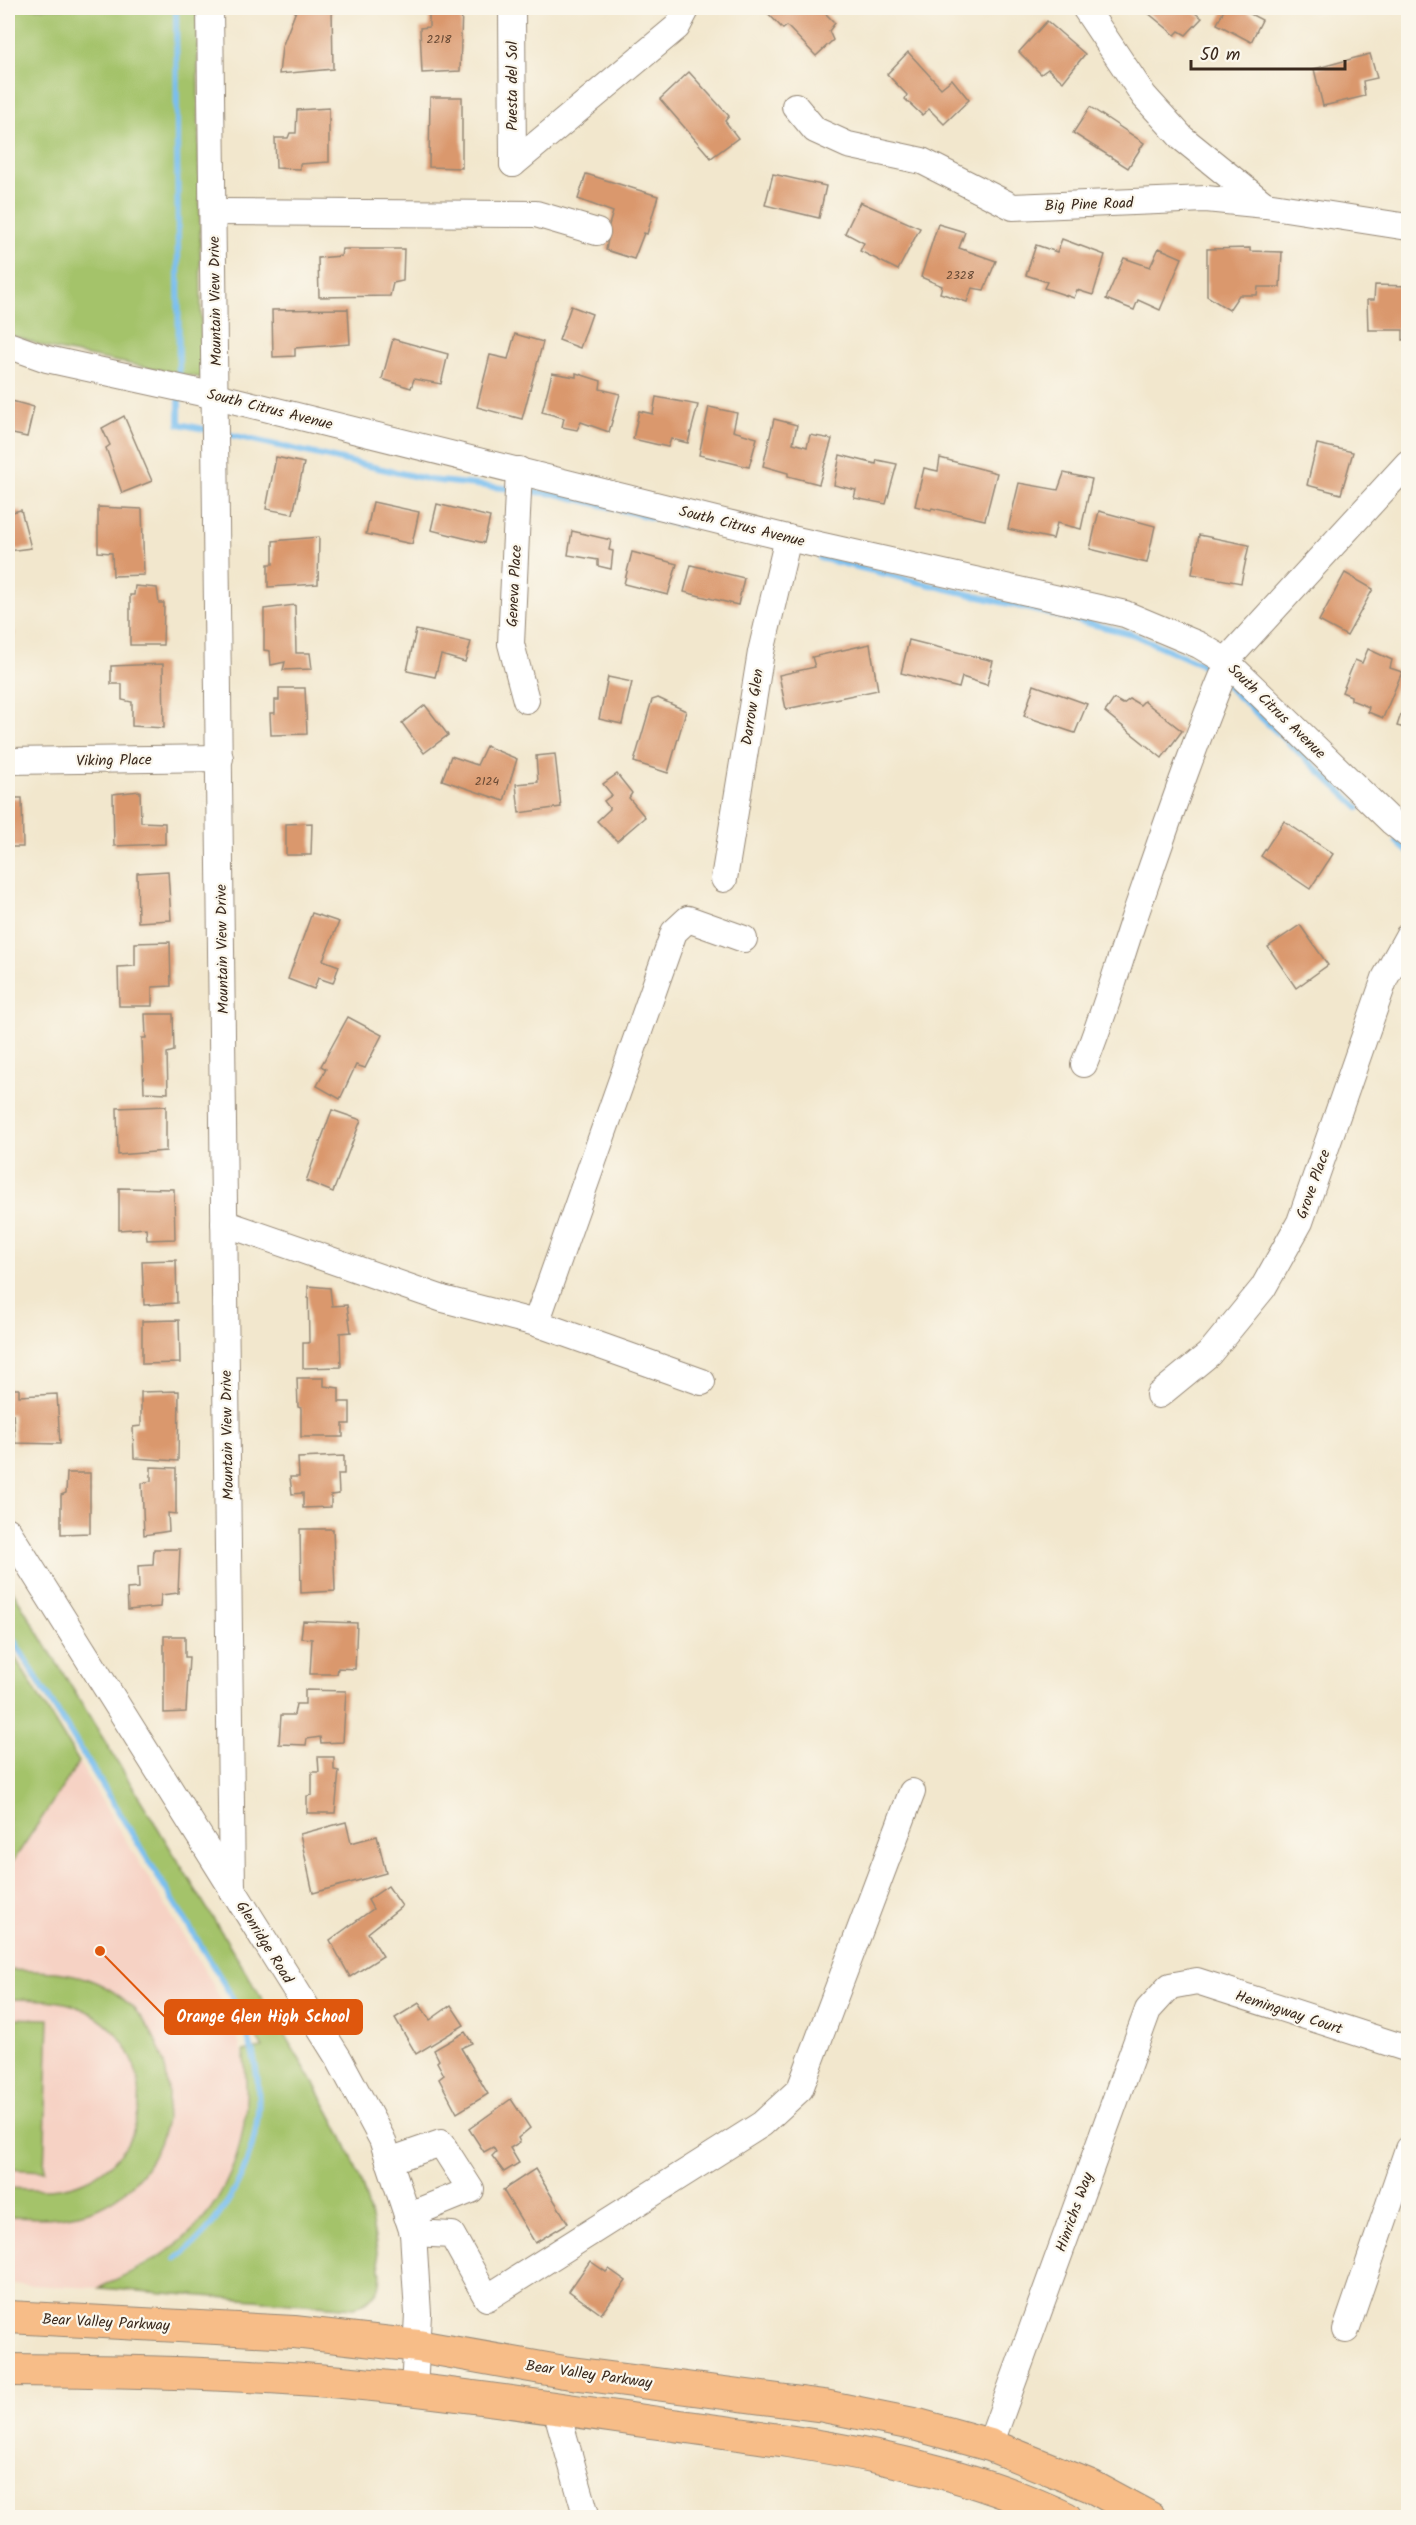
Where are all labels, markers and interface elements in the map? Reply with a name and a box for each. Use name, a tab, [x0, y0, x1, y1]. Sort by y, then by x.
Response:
house number: 2218	[427, 30, 452, 49]
scale bar	[1191, 33, 1346, 71]
street label: Puesta del Sol	[501, 41, 525, 131]
text: 50 m	[1200, 41, 1240, 70]
street label: Big Pine Road	[1044, 191, 1134, 219]
street label: Mountain View Drive	[203, 236, 229, 366]
house number: 2328	[946, 266, 975, 285]
street label: South Citrus Avenue	[204, 383, 335, 437]
street label: South Citrus Avenue	[676, 500, 807, 554]
street label: Geneva Place	[501, 544, 529, 628]
street label: South Citrus Avenue	[1222, 658, 1331, 765]
street label: Darrow Glen	[735, 667, 771, 747]
street label: Viking Place	[76, 748, 152, 774]
house number: 2124	[475, 772, 500, 791]
street label: Mountain View Drive	[210, 884, 236, 1014]
street label: Grove Place	[1290, 1146, 1338, 1222]
street label: Mountain View Drive	[215, 1370, 241, 1500]
street label: Glenridge Road	[229, 1896, 299, 1989]
street label: Hemingway Court	[1232, 1984, 1346, 2042]
callout: Orange Glen High School	[165, 2000, 362, 2034]
text: Orange Glen High School	[177, 2005, 350, 2030]
street label: Hinrichs Way	[1049, 2168, 1101, 2255]
street label: Bear Valley Parkway	[41, 2308, 171, 2338]
street label: Bear Valley Parkway	[524, 2354, 655, 2396]

